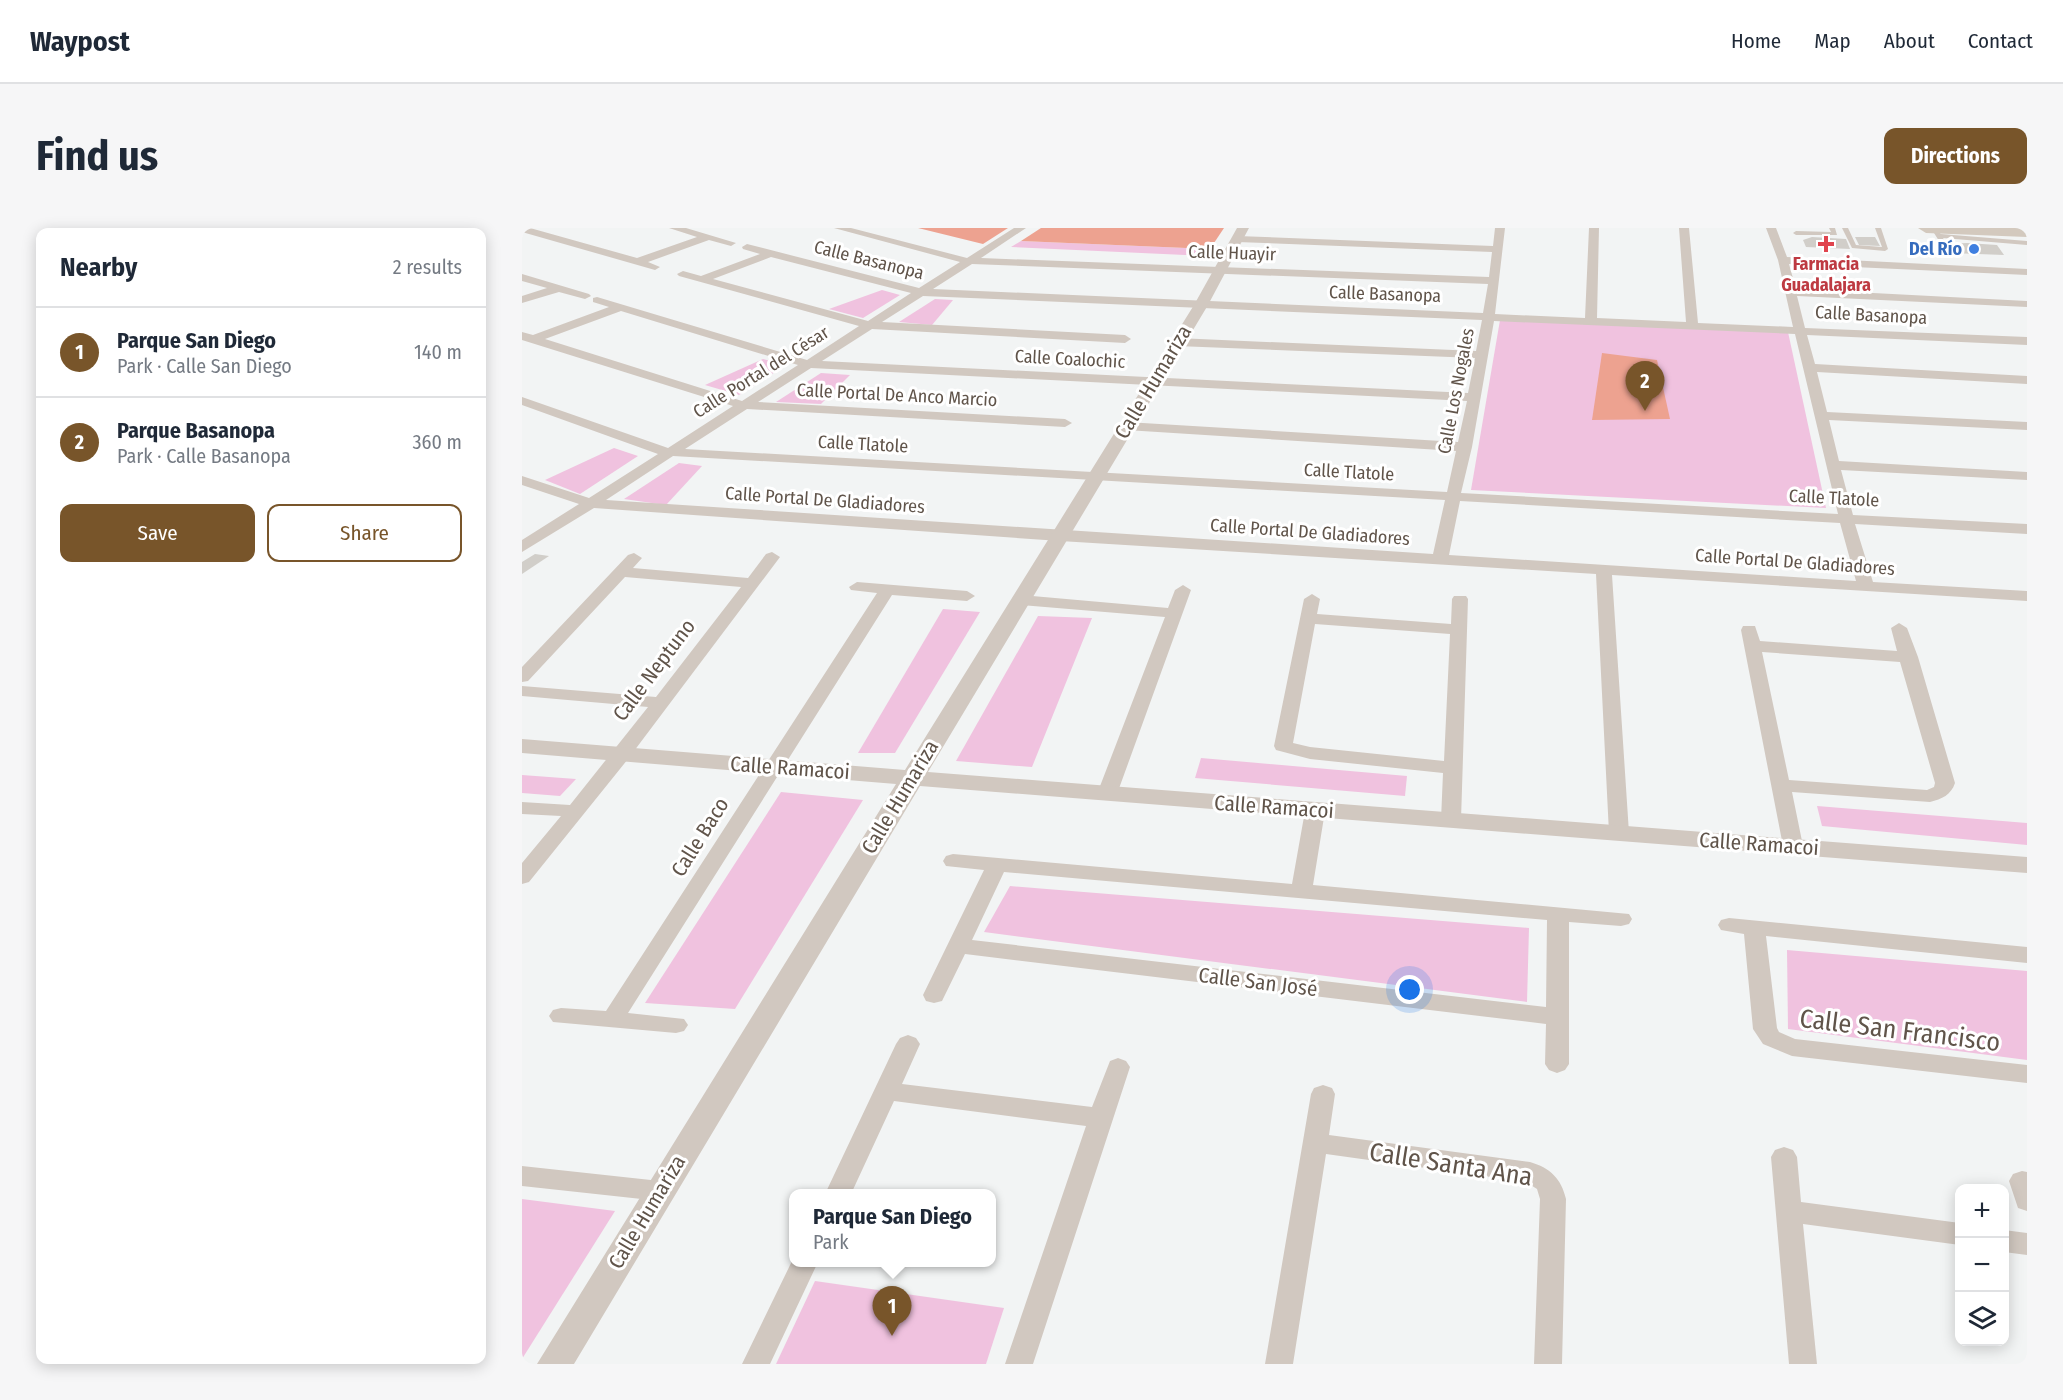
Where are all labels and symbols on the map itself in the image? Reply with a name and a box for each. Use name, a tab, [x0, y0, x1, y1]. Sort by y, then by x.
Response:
street label: Calle Basanopa	[812, 236, 926, 284]
marker: Farmacia Guadalajara	[1819, 237, 1833, 251]
place label: Del Río	[1909, 238, 1962, 260]
street label: Calle Huayir	[1188, 240, 1277, 266]
marker: Del Río	[1967, 242, 1981, 256]
place label: Farmacia Guadalajara	[1781, 253, 1871, 296]
street label: Calle Basanopa	[1329, 281, 1442, 307]
street label: Calle Basanopa	[1814, 301, 1928, 329]
street label: Calle Humariza	[1109, 320, 1197, 444]
street label: Calle Portal del César	[689, 321, 834, 423]
street label: Calle Los Nogales	[1433, 326, 1479, 456]
street label: Calle Coalochic	[1014, 345, 1126, 373]
pin: 2	[1626, 362, 1664, 411]
street label: Calle Portal De Anco Marcio	[796, 379, 998, 411]
street label: Calle Tlatole	[817, 431, 909, 457]
street label: Calle Tlatole	[1303, 459, 1395, 485]
street label: Calle Portal De Gladiadores	[724, 482, 926, 518]
street label: Calle Tlatole	[1788, 485, 1880, 511]
street label: Calle Portal De Gladiadores	[1209, 514, 1411, 550]
street label: Calle Portal De Gladiadores	[1694, 544, 1896, 580]
street label: Calle Neptuno	[607, 614, 701, 726]
street label: Calle Humariza	[856, 735, 944, 859]
street label: Calle Ramacoi	[729, 751, 851, 785]
street label: Calle Ramacoi	[1213, 790, 1335, 824]
street label: Calle Baco	[666, 793, 734, 881]
street label: Calle Ramacoi	[1698, 827, 1820, 861]
street label: Calle San José	[1197, 962, 1319, 1002]
your location	[1395, 975, 1424, 1004]
street label: Calle San Francisco	[1798, 1003, 2002, 1058]
street label: Calle Santa Ana	[1367, 1136, 1535, 1193]
street label: Calle Humariza	[603, 1150, 691, 1274]
pin: 1	[872, 1286, 911, 1336]

